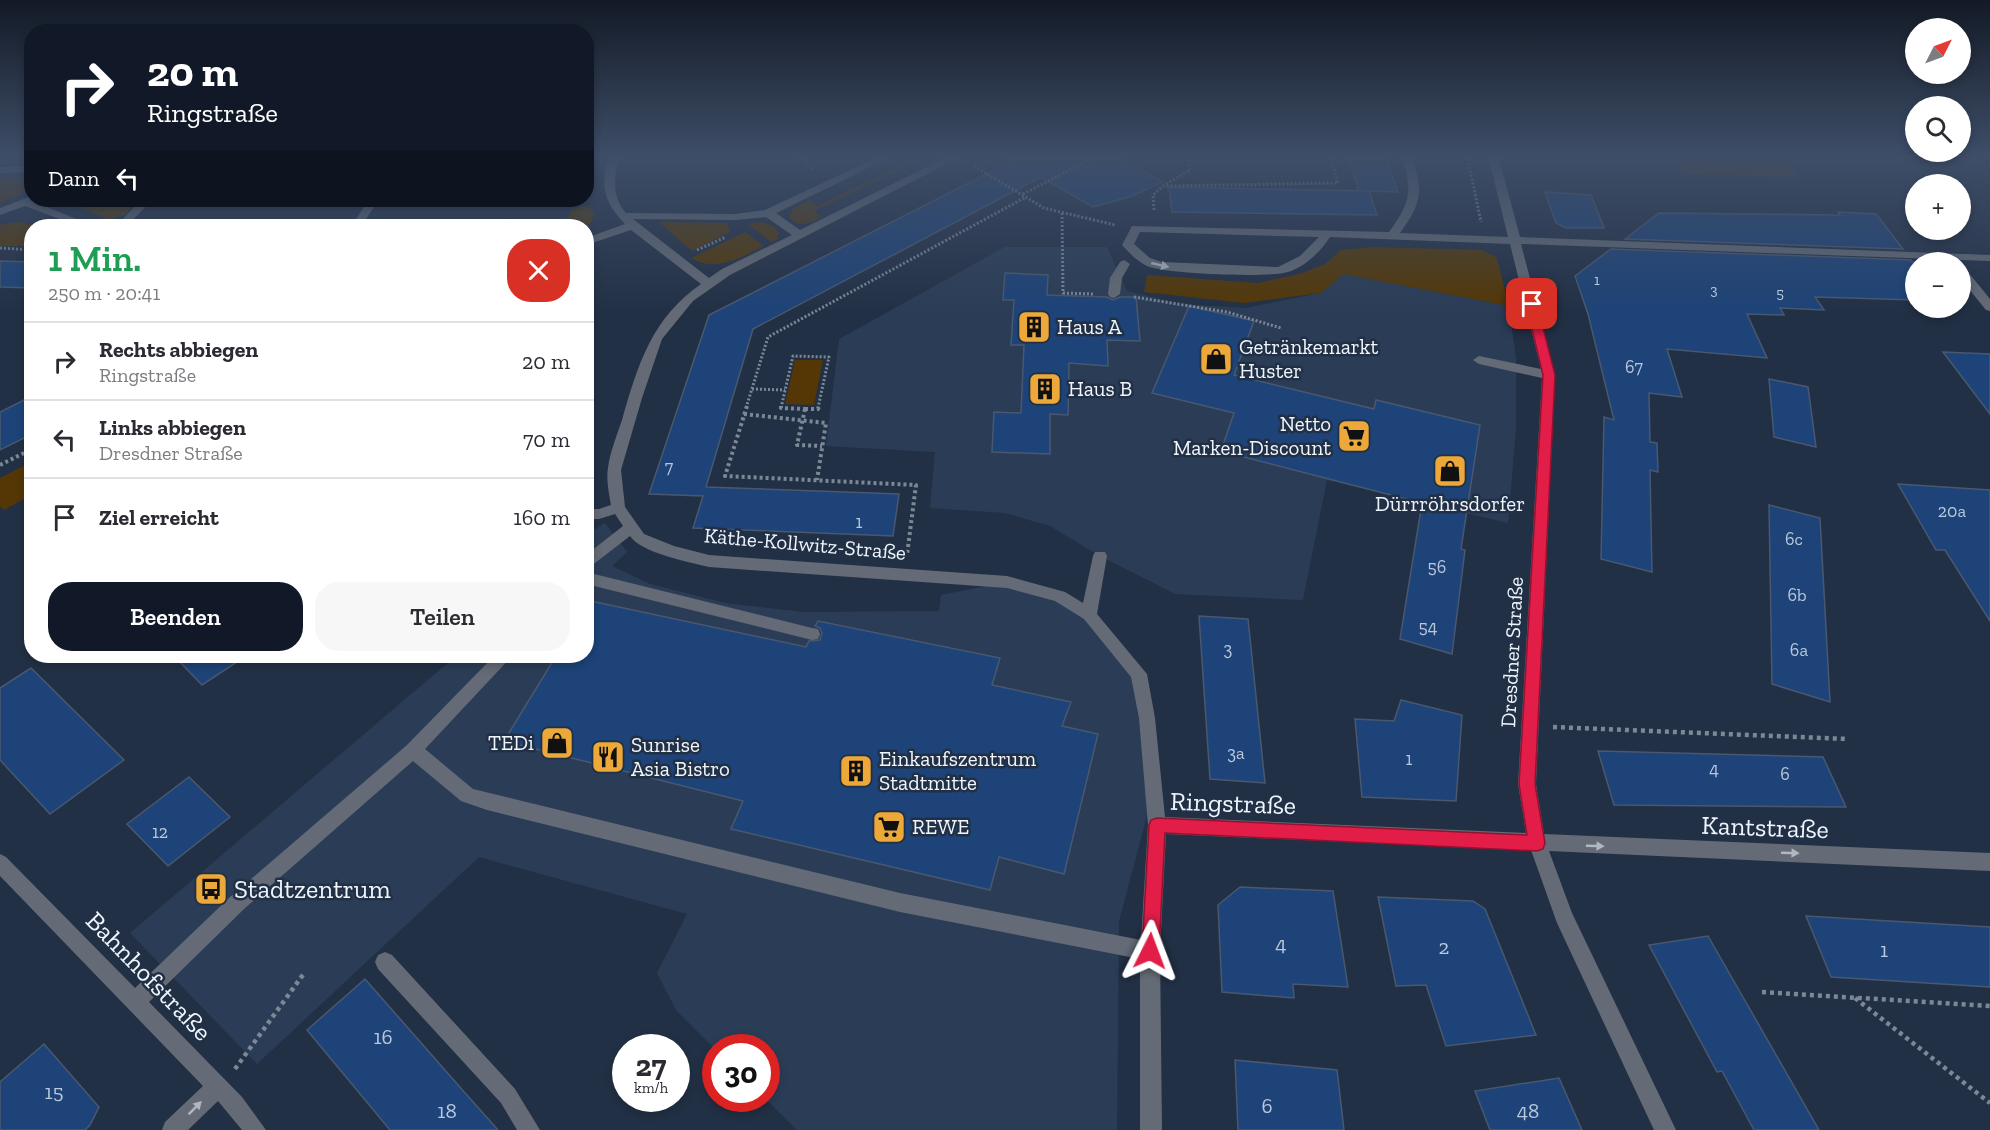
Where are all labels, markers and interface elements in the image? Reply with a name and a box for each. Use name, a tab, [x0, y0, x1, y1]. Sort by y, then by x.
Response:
north arrow	[1905, 18, 1971, 84]
map controls	[1905, 18, 1971, 318]
text: 20 m	[147, 46, 238, 97]
icon: right	[48, 48, 126, 126]
button: search	[1905, 96, 1971, 162]
text: Ringstraße	[147, 97, 278, 129]
icon: left	[111, 162, 144, 195]
text: Dann	[48, 165, 99, 192]
button: +	[1905, 174, 1971, 240]
text: 1 Min.	[48, 237, 141, 280]
button: close	[507, 239, 570, 302]
button: −	[1905, 252, 1971, 318]
one-way arrow	[1151, 260, 1169, 270]
house number: 1	[1594, 271, 1600, 289]
pin	[1506, 278, 1557, 329]
text: 250 m · 20:41	[48, 281, 160, 305]
house number: 3	[1710, 281, 1718, 299]
house number: 5	[1776, 284, 1784, 302]
icon: arrive	[1515, 287, 1548, 320]
building icon: Haus A	[1016, 309, 1052, 345]
place label: Haus A	[1057, 314, 1122, 339]
place label: Getränkemarkt Huster	[1239, 334, 1378, 383]
text: Rechts abbiegen	[99, 336, 258, 363]
shop icon: Getränkemarkt Huster	[1198, 341, 1234, 377]
icon: right	[48, 345, 81, 378]
text: 20 m	[522, 348, 570, 375]
house number: 67	[1625, 356, 1644, 378]
text: Ringstraße	[99, 363, 196, 387]
building icon: Haus B	[1027, 371, 1063, 407]
place label: Haus B	[1068, 376, 1132, 401]
place label: Netto Marken-Discount	[1173, 411, 1331, 460]
text: Links abbiegen	[99, 414, 246, 441]
supermarket icon: Netto Marken-Discount	[1336, 418, 1372, 454]
icon: left	[48, 423, 81, 456]
text: 70 m	[523, 426, 570, 453]
text: Dresdner Straße	[99, 441, 243, 465]
shop icon: Dürrröhrsdorfer	[1432, 453, 1468, 489]
house number: 7	[665, 456, 674, 478]
place label: Dürrröhrsdorfer	[1375, 491, 1525, 516]
house number: 20a	[1938, 500, 1966, 522]
icon: arrive	[48, 501, 81, 534]
text: Ziel erreicht	[99, 504, 219, 531]
text: 160 m	[513, 504, 570, 531]
house number: 1	[856, 511, 863, 533]
street label: Käthe-Kollwitz-Straße	[703, 522, 907, 565]
house number: 6c	[1785, 528, 1803, 550]
house number: 56	[1428, 556, 1446, 578]
street label: Dresdner Straße	[1495, 576, 1528, 728]
button: Beenden	[48, 582, 303, 651]
button: Teilen	[315, 582, 570, 651]
house number: 6b	[1787, 584, 1807, 606]
house number: 54	[1419, 616, 1438, 638]
house number: 3	[1224, 638, 1233, 660]
house number: 6a	[1790, 639, 1808, 661]
shop icon: TEDi	[539, 725, 575, 761]
place label: TEDi	[488, 730, 534, 755]
place label: Sunrise Asia Bistro	[631, 732, 730, 781]
restaurant icon: Sunrise Asia Bistro	[590, 739, 626, 775]
house number: 3a	[1227, 742, 1245, 764]
place label: Einkaufszentrum Stadtmitte	[879, 746, 1036, 795]
house number: 1	[1406, 748, 1413, 770]
building icon: Einkaufszentrum Stadtmitte	[838, 753, 874, 789]
house number: 4	[1709, 758, 1719, 780]
house number: 6	[1780, 763, 1790, 785]
street label: Ringstraße	[1169, 785, 1297, 821]
supermarket icon: REWE	[871, 809, 907, 845]
street label: Kantstraße	[1701, 809, 1829, 845]
place label: REWE	[912, 814, 969, 839]
house number: 12	[152, 821, 168, 843]
one-way arrow	[1586, 841, 1605, 850]
one-way arrow	[1781, 849, 1800, 858]
bus stop icon: Stadtzentrum	[193, 871, 229, 907]
place label: Stadtzentrum	[234, 873, 391, 905]
street label: Bahnhofstraße	[79, 905, 219, 1047]
position arrow	[1118, 919, 1182, 983]
house number: 4	[1275, 931, 1287, 956]
house number: 2	[1439, 934, 1449, 959]
house number: 1	[1880, 937, 1888, 962]
house number: 16	[373, 1024, 393, 1049]
speed limit sign: 30	[702, 1034, 780, 1112]
text: 27	[636, 1048, 666, 1084]
house number: 15	[45, 1079, 63, 1104]
text: km/h	[634, 1079, 668, 1097]
house number: 6	[1261, 1093, 1273, 1118]
house number: 18	[437, 1098, 457, 1123]
house number: 48	[1517, 1098, 1539, 1123]
one-way arrow	[188, 1101, 203, 1115]

